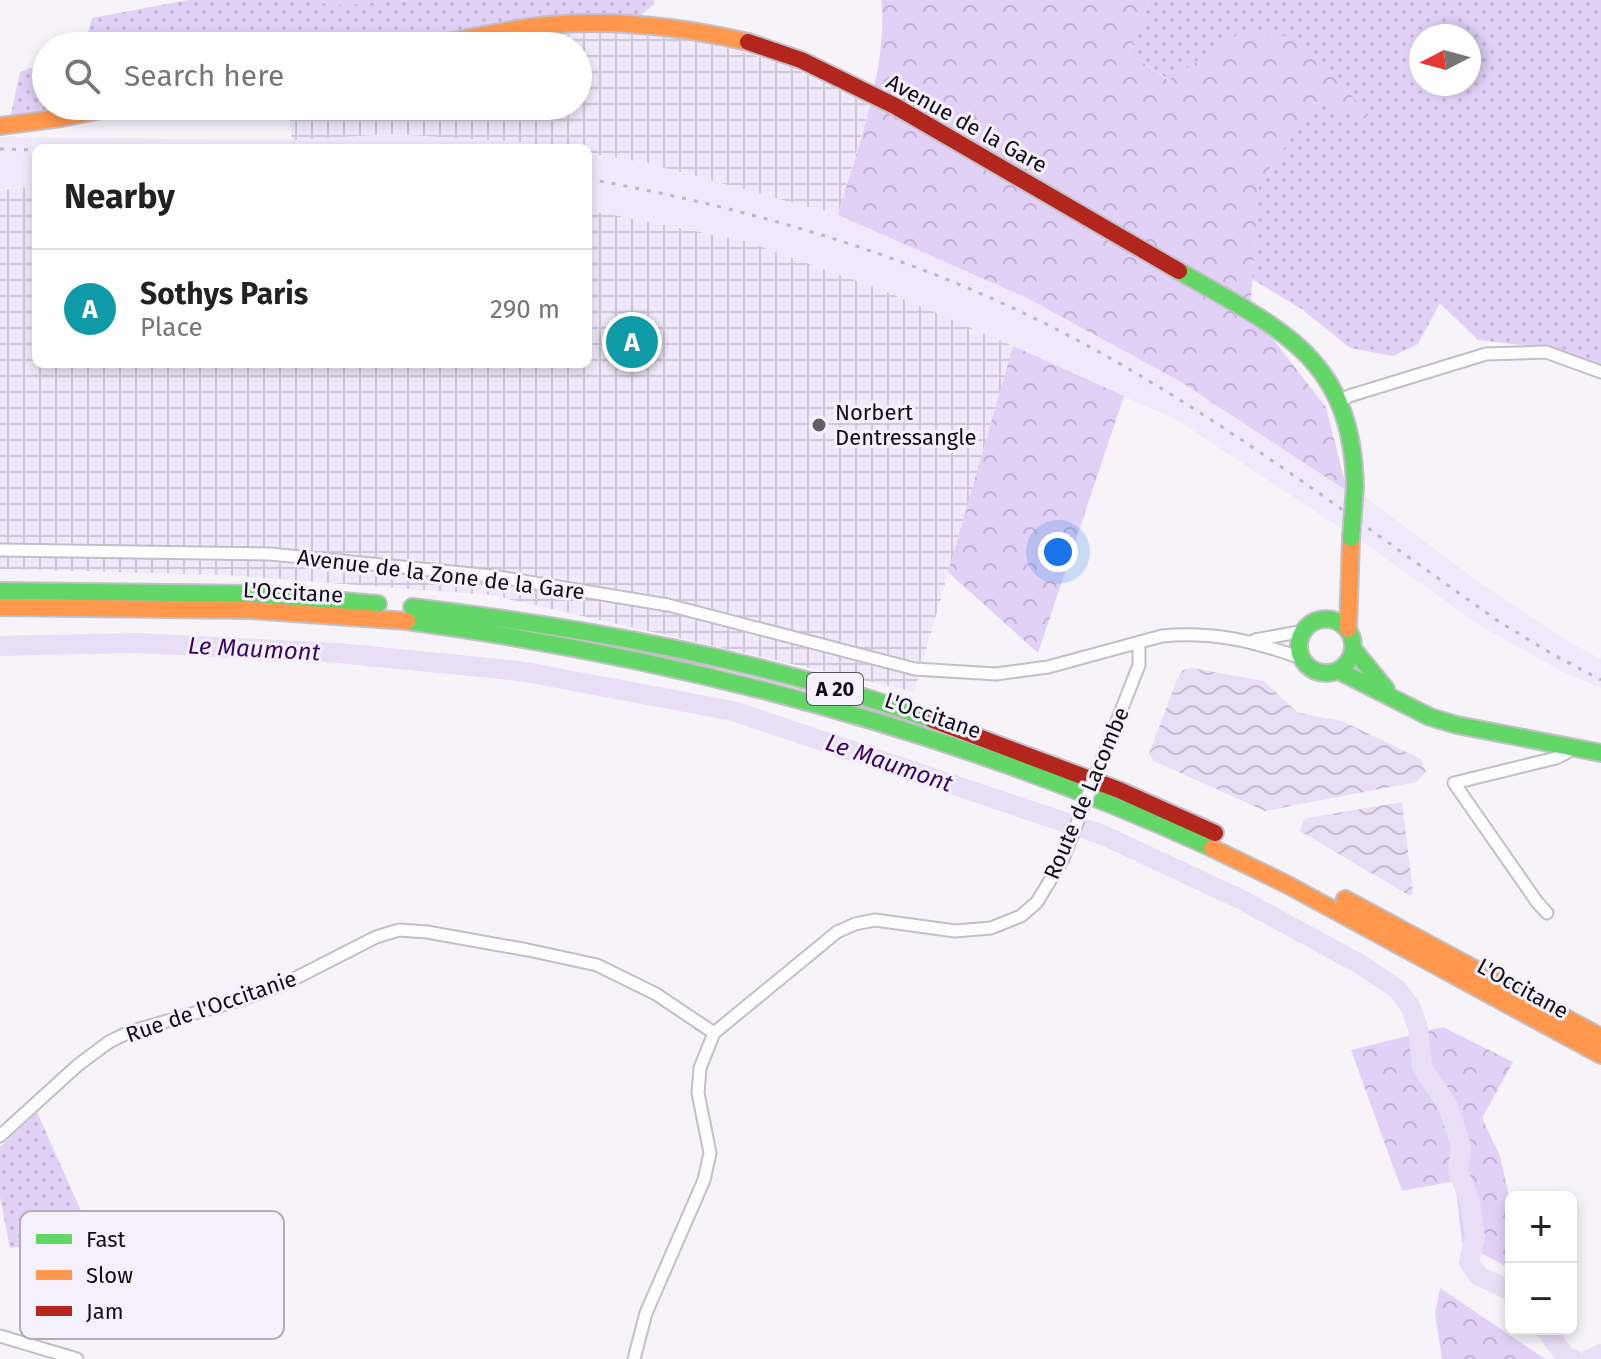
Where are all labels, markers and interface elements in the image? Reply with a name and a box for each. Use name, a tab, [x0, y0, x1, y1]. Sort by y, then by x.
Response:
north arrow	[1409, 24, 1481, 96]
search box	[32, 32, 592, 120]
icon: search	[60, 54, 104, 98]
text: Search here	[124, 58, 284, 94]
street label: Avenue de la Gare	[882, 68, 1052, 179]
text: Nearby	[64, 176, 175, 217]
text: Sothys Paris	[140, 276, 308, 312]
text: A	[82, 294, 98, 325]
text: 290 m	[490, 294, 560, 325]
text: Place	[140, 312, 203, 343]
pin: A	[606, 312, 658, 372]
place label: Norbert Dentressangle	[835, 399, 977, 451]
marker: Norbert Dentressangle	[810, 416, 828, 434]
your location	[1038, 532, 1078, 572]
street label: Avenue de la Zone de la Gare	[296, 543, 586, 606]
street label: L'Occitane	[242, 576, 344, 609]
water label: Le Maumont	[187, 632, 321, 666]
road number: A 20	[807, 673, 863, 705]
street label: L'Occitane	[881, 686, 985, 745]
street label: Route de Lacombe	[1038, 703, 1135, 883]
water label: Le Maumont	[822, 728, 957, 798]
street label: L'Occitane	[1472, 952, 1573, 1025]
street label: Rue de l'Occitanie	[122, 965, 300, 1048]
map controls	[1505, 1191, 1577, 1335]
button: +	[1505, 1191, 1577, 1263]
legend	[20, 1211, 284, 1339]
text: Fast	[86, 1226, 126, 1253]
text: Slow	[86, 1262, 133, 1289]
button: −	[1505, 1263, 1577, 1335]
text: Jam	[86, 1298, 124, 1325]

